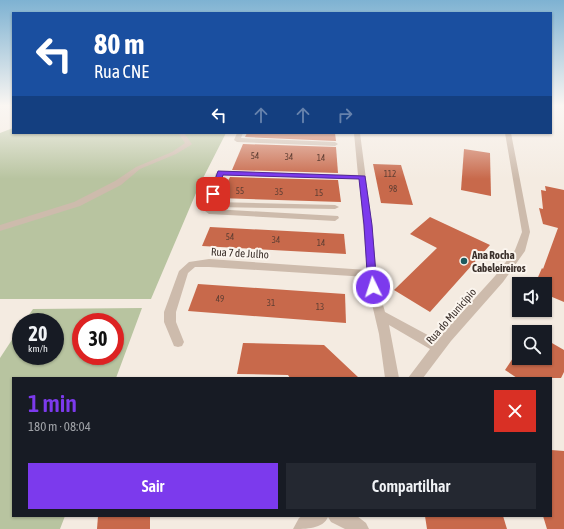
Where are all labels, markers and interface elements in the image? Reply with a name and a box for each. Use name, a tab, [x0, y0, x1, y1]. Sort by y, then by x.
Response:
icon: left	[28, 28, 80, 80]
text: 80 m	[94, 28, 144, 60]
text: Rua CNE	[94, 61, 149, 82]
icon: left	[208, 104, 230, 126]
icon: ahead	[250, 104, 272, 126]
icon: ahead	[292, 104, 314, 126]
icon: right	[334, 104, 356, 126]
house number: 54	[251, 151, 259, 161]
house number: 34	[285, 152, 293, 162]
house number: 14	[317, 153, 325, 163]
house number: 112	[384, 169, 396, 179]
pin	[196, 177, 230, 211]
icon: arrive	[202, 183, 224, 205]
house number: 98	[389, 184, 397, 194]
house number: 55	[236, 186, 244, 196]
house number: 35	[275, 187, 283, 197]
house number: 15	[315, 188, 323, 198]
house number: 54	[226, 232, 234, 242]
house number: 34	[272, 235, 280, 245]
house number: 14	[317, 238, 325, 248]
street label: Rua 7 de Julho	[211, 245, 269, 261]
place label: Ana Rocha Cabeleireiros	[471, 249, 526, 274]
marker: Ana Rocha Cabeleireiros	[459, 256, 469, 266]
position arrow	[352, 266, 394, 308]
map controls	[512, 277, 552, 365]
button: sound	[512, 277, 552, 317]
street label: Rua do Município	[424, 286, 478, 346]
house number: 49	[216, 294, 224, 304]
house number: 31	[267, 298, 275, 308]
house number: 13	[316, 302, 324, 312]
speed limit sign: 30	[72, 313, 124, 365]
text: 20	[29, 322, 47, 345]
button: search	[512, 325, 552, 365]
text: km/h	[28, 343, 48, 354]
text: 1 min	[28, 390, 77, 417]
button: close	[494, 390, 536, 432]
text: 180 m · 08:04	[28, 419, 91, 434]
button: Sair	[28, 463, 278, 509]
button: Compartilhar	[286, 463, 536, 509]

